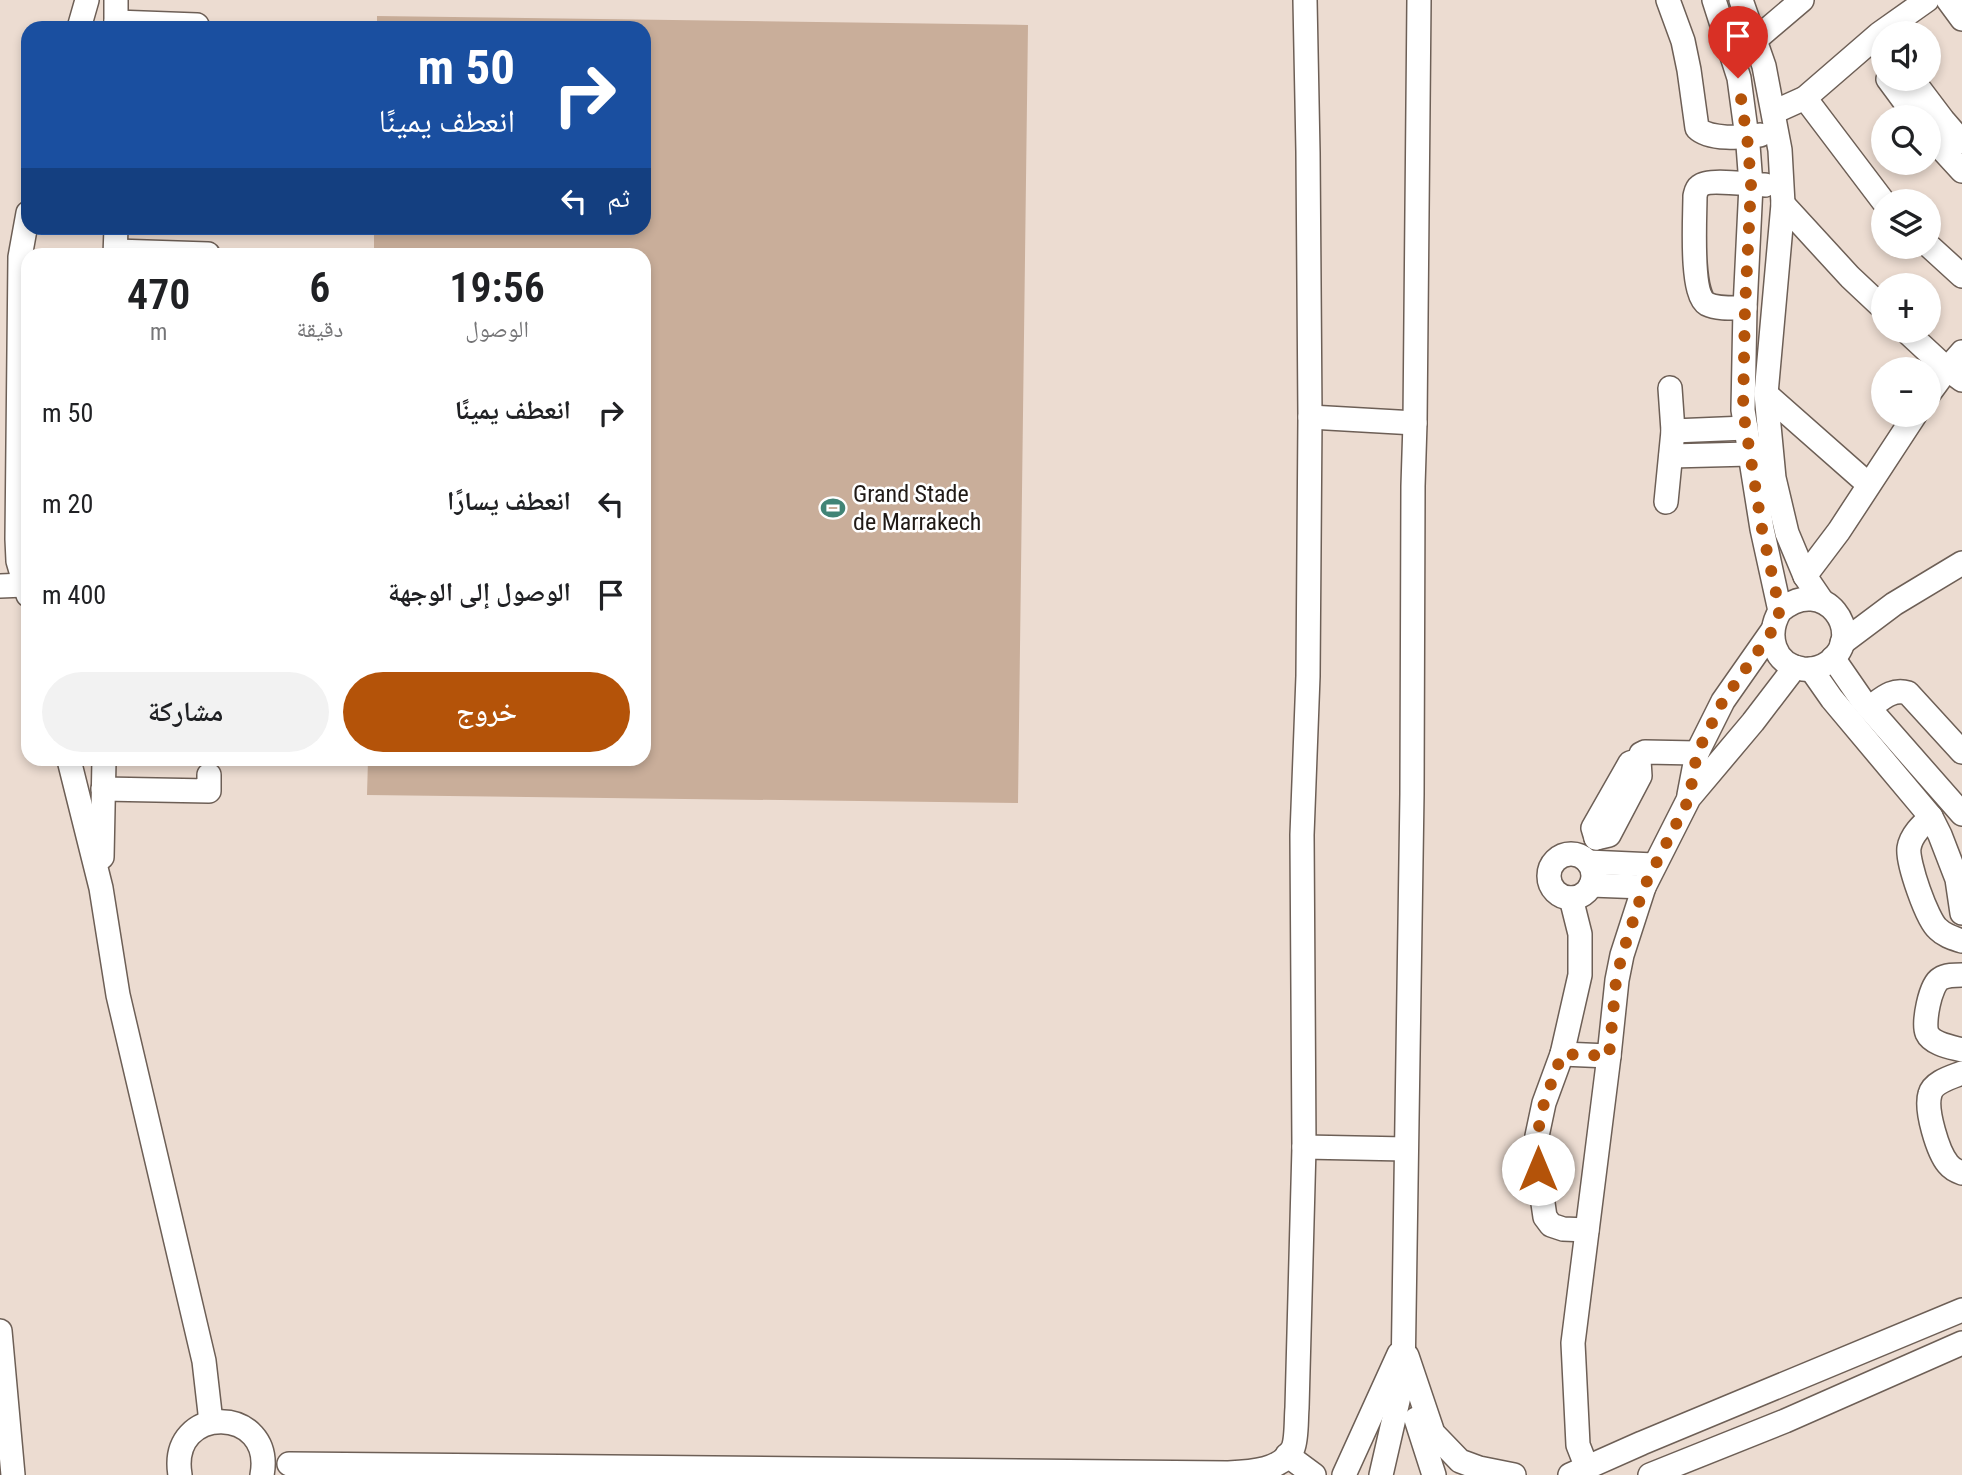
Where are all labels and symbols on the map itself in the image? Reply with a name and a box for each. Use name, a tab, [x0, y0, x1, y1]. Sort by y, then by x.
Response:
pin	[1708, 6, 1768, 78]
place label: Grand Stade de Marrakech	[853, 480, 981, 536]
sports icon: Grand Stade de Marrakech	[819, 494, 847, 522]
position arrow	[1501, 1132, 1575, 1206]

